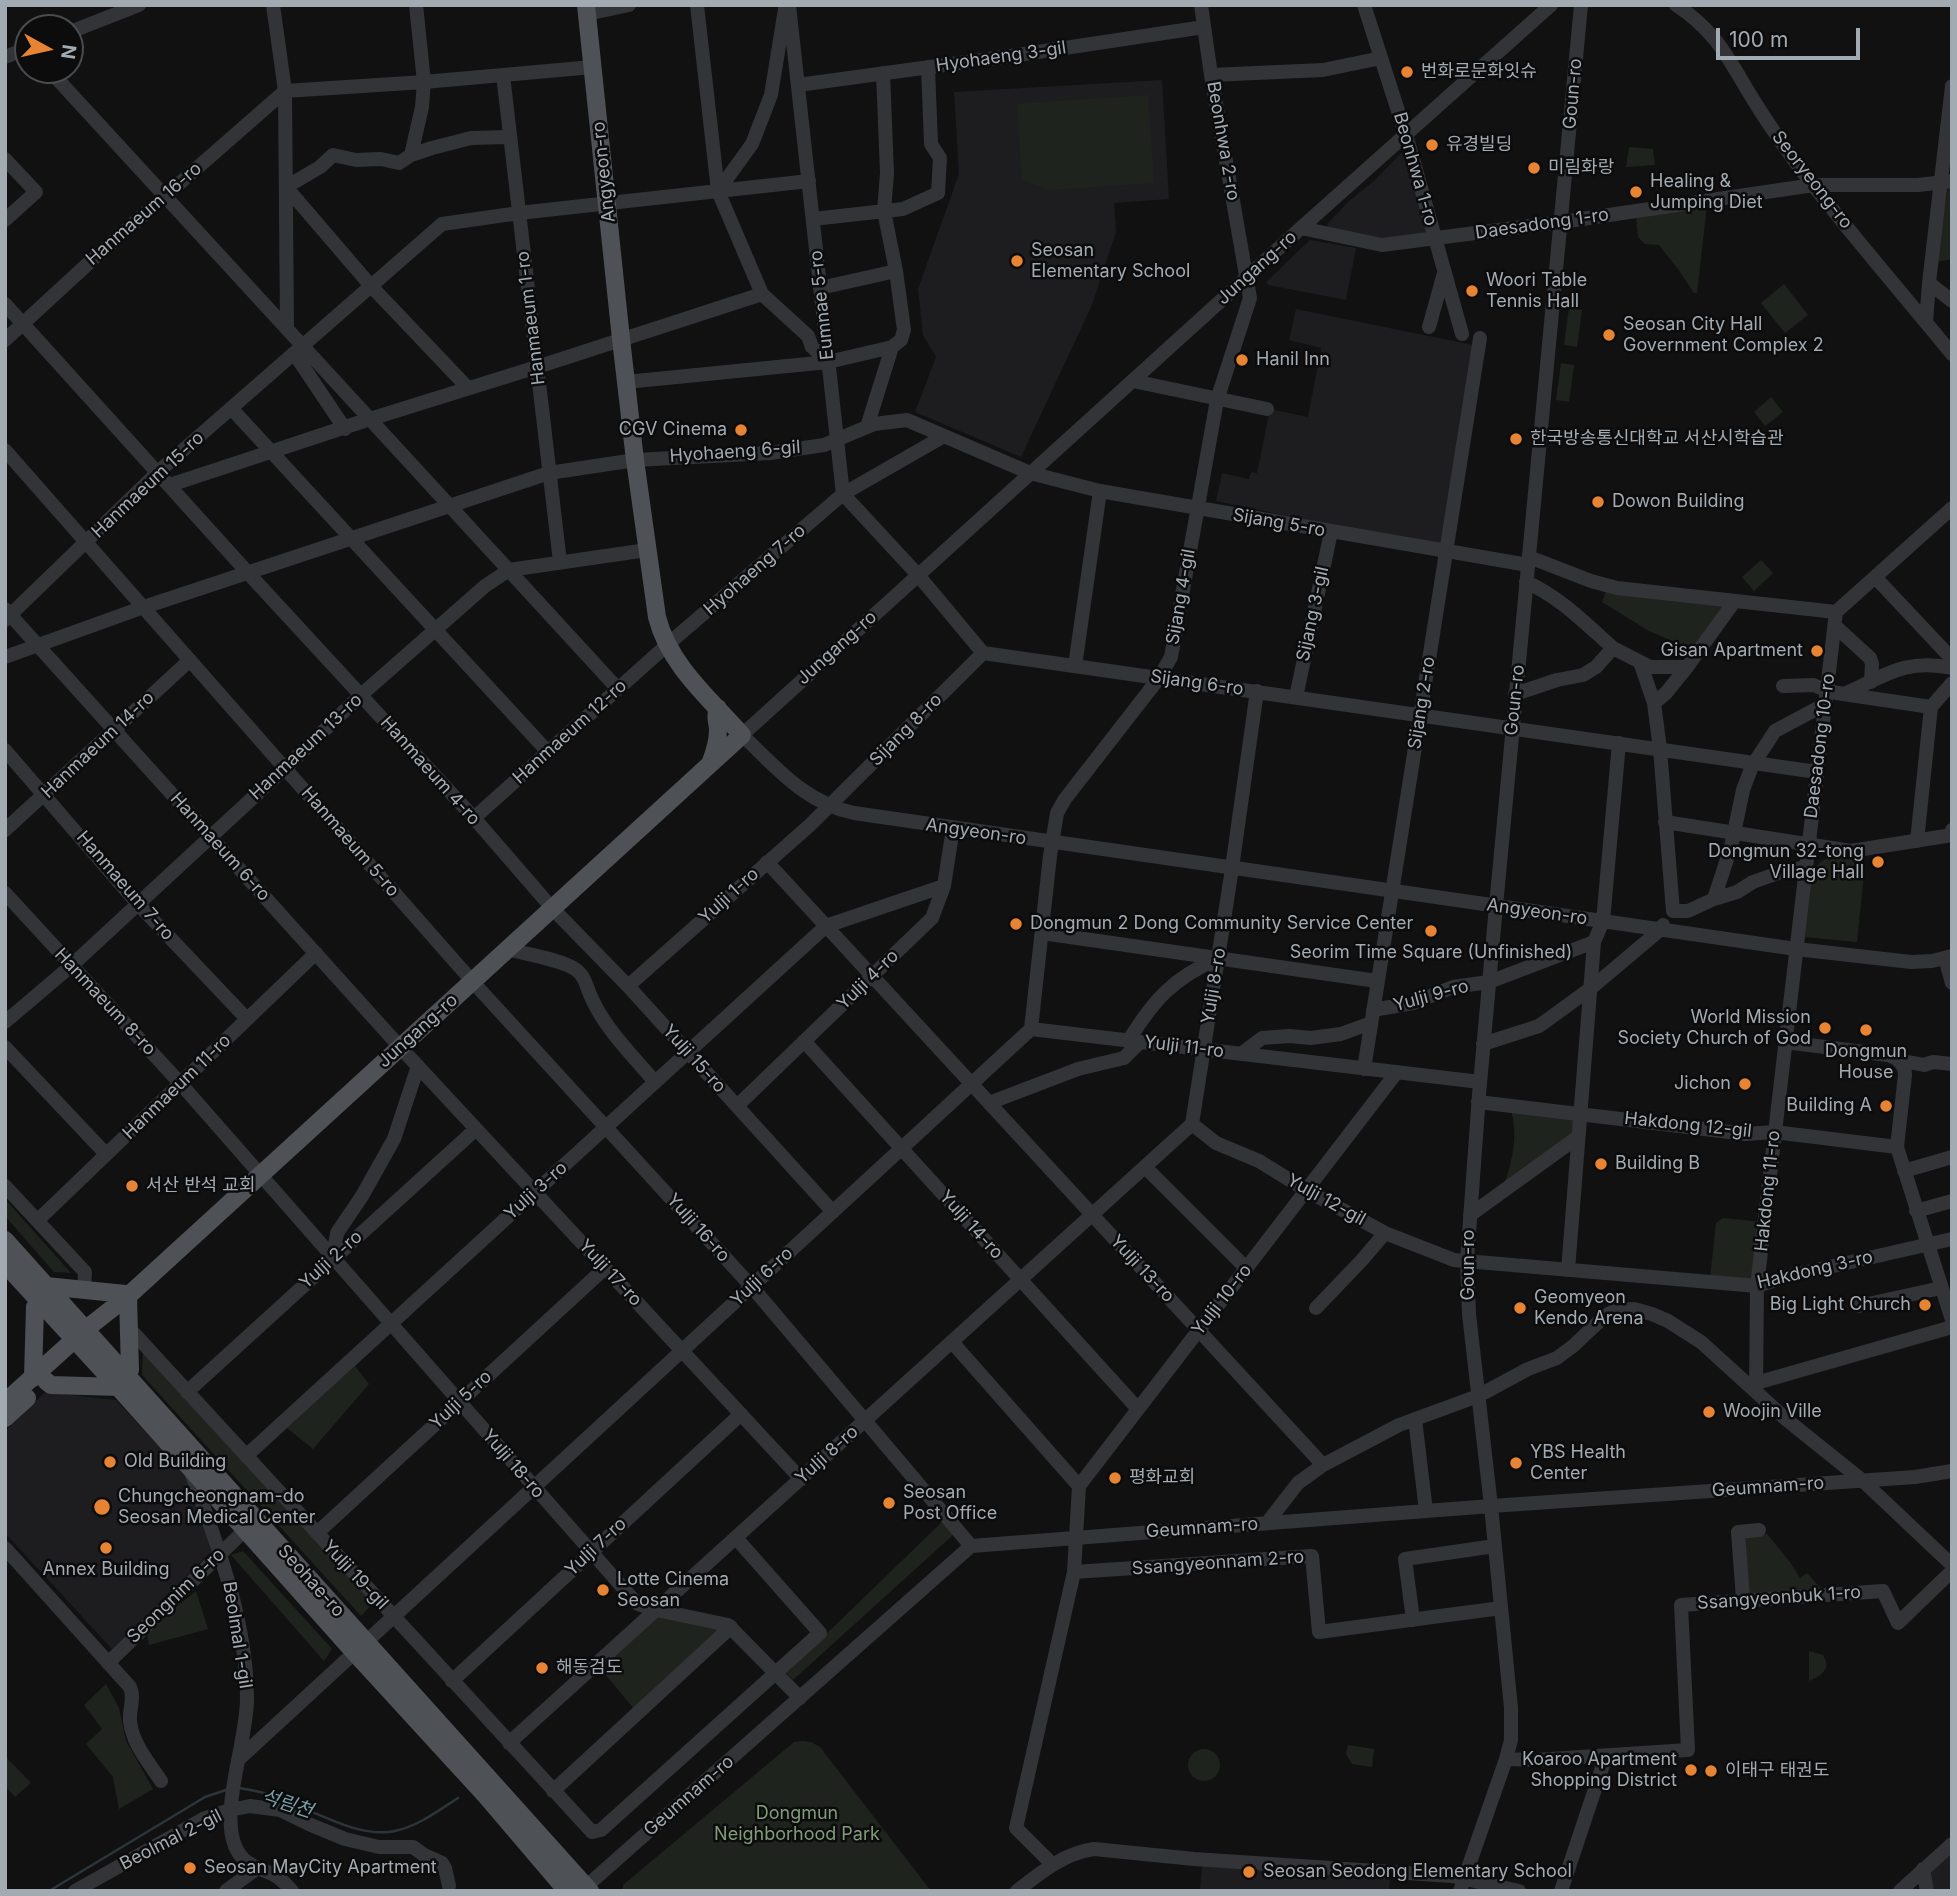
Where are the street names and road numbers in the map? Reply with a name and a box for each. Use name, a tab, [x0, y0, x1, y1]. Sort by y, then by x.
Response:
street label: Hyohaeng 3-gil	[935, 37, 1067, 77]
street label: Goun-ro	[1559, 58, 1587, 130]
street label: Beonhwa 2-ro	[1202, 80, 1244, 202]
street label: Beonhwa 1-ro	[1388, 110, 1442, 228]
street label: Angyeon-ro	[588, 120, 620, 224]
street label: Seoryeong-ro	[1767, 127, 1857, 233]
street label: Hanmaeum 16-ro	[82, 158, 206, 270]
street label: Daesadong 1-ro	[1474, 204, 1610, 244]
street label: Jungang-ro	[1213, 227, 1301, 309]
street label: Eumnae 5-ro	[806, 249, 838, 361]
street label: Hanmaeum 1-ro	[512, 250, 550, 386]
street label: Hanmaeum 15-ro	[87, 427, 209, 543]
street label: Hyohaeng 6-gil	[669, 437, 801, 467]
street label: Sijang 5-ro	[1231, 504, 1327, 542]
street label: Hyohaeng 7-ro	[700, 520, 810, 620]
street label: Sijang 4-gil	[1162, 547, 1200, 647]
street label: Sijang 3-gil	[1292, 565, 1334, 663]
street label: Jungang-ro	[793, 607, 881, 689]
street label: Sijang 2-ro	[1404, 655, 1440, 751]
street label: Goun-ro	[1501, 664, 1529, 736]
street label: Sijang 6-ro	[1149, 666, 1245, 700]
street label: Daesadong 10-ro	[1800, 672, 1840, 820]
street label: Hanmaeum 12-ro	[509, 675, 631, 789]
street label: Hanmaeum 14-ro	[37, 687, 159, 803]
street label: Hanmaeum 13-ro	[245, 689, 367, 805]
street label: Sijang 8-ro	[865, 689, 947, 771]
street label: Hanmaeum 4-ro	[375, 712, 485, 830]
street label: Hanmaeum 5-ro	[296, 783, 404, 901]
street label: Hanmaeum 6-ro	[166, 788, 274, 906]
street label: Angyeon-ro	[924, 814, 1028, 850]
street label: Hanmaeum 7-ro	[72, 827, 178, 945]
street label: Yulji 1-ro	[695, 863, 763, 929]
street label: Angyeon-ro	[1485, 894, 1589, 930]
street label: Hanmaeum 8-ro	[50, 944, 160, 1060]
street label: Yulji 4-ro	[833, 945, 903, 1015]
street label: Yulji 8-ro	[1197, 946, 1231, 1026]
street label: Yulji 9-ro	[1391, 976, 1471, 1016]
street label: Jungang-ro	[374, 990, 462, 1072]
street label: Yulji 15-ro	[658, 1021, 730, 1097]
street label: Hanmaeum 11-ro	[118, 1030, 236, 1144]
street label: Yulji 11-ro	[1143, 1031, 1225, 1063]
street label: Hakdong 12-gil	[1623, 1108, 1753, 1142]
street label: Hakdong 11-ro	[1751, 1129, 1785, 1253]
street label: Yulji 3-ro	[500, 1157, 572, 1225]
street label: Yulji 12-gil	[1283, 1170, 1369, 1230]
street label: Yulji 14-ro	[935, 1186, 1007, 1264]
street label: Yulji 16-ro	[662, 1189, 734, 1267]
street label: Yulji 2-ro	[295, 1226, 367, 1294]
street label: Goun-ro	[1458, 1229, 1480, 1301]
street label: Yulji 13-ro	[1105, 1231, 1179, 1307]
street label: Yulji 17-ro	[574, 1235, 646, 1311]
street label: Yulji 6-ro	[726, 1243, 798, 1311]
street label: Hakdong 3-ro	[1755, 1246, 1875, 1294]
street label: Yulji 10-ro	[1187, 1260, 1257, 1340]
street label: Yulji 5-ro	[426, 1366, 496, 1434]
street label: Yulji 8-ro	[791, 1421, 863, 1489]
street label: Yulji 18-ro	[477, 1425, 549, 1503]
street label: Geumnam-ro	[1711, 1472, 1825, 1502]
street label: Yulji 7-ro	[561, 1513, 631, 1581]
street label: Geumnam-ro	[1145, 1513, 1259, 1543]
street label: Yulji 19-gil	[317, 1536, 393, 1614]
street label: Seohae-ro	[273, 1540, 349, 1622]
street label: Seongnim 6-ro	[123, 1544, 229, 1648]
street label: Ssangyeonnam 2-ro	[1131, 1546, 1305, 1580]
street label: Beolmal 1-gil	[218, 1580, 256, 1690]
street label: Ssangyeonbuk 1-ro	[1696, 1582, 1862, 1614]
street label: Geumnam-ro	[640, 1751, 738, 1841]
street label: Beolmal 2-gil	[116, 1805, 226, 1875]

